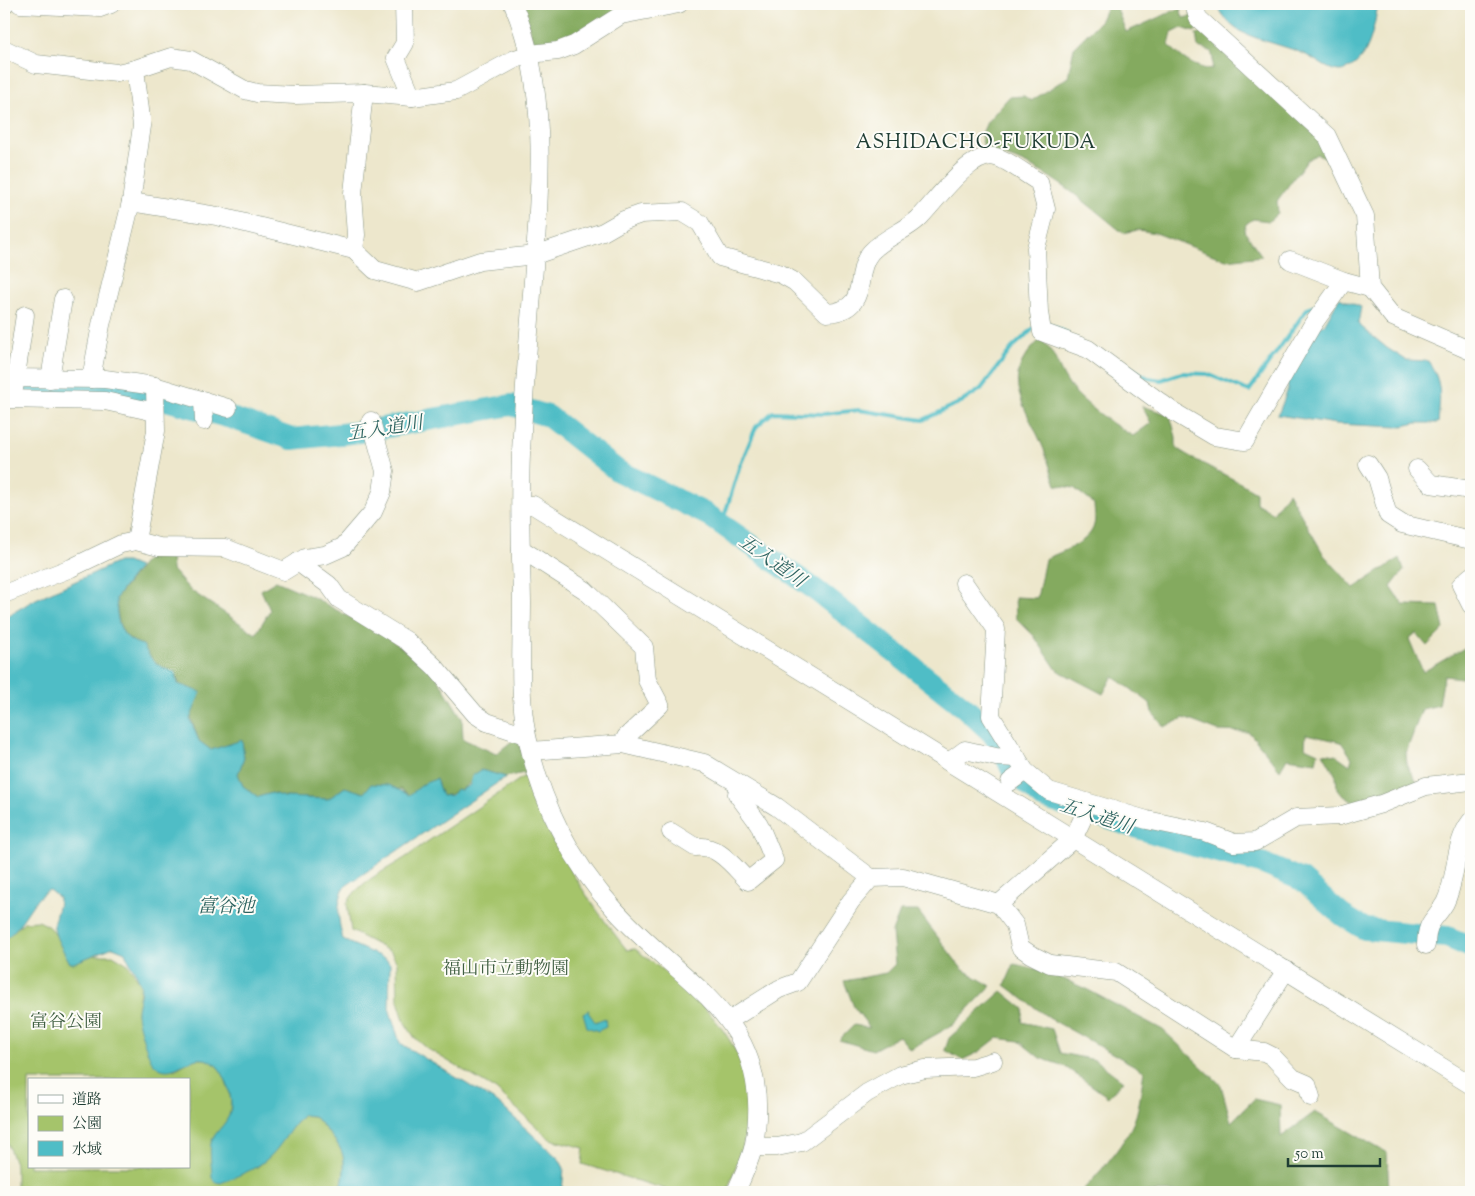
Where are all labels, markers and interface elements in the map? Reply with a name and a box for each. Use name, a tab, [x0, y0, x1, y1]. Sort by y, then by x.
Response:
district label: ASHIDACHO-FUKUDA	[855, 129, 1097, 158]
water label: 五入道川	[346, 410, 427, 449]
water label: 五入道川	[733, 529, 812, 596]
water label: 五入道川	[1056, 793, 1138, 843]
water label: 富谷池	[197, 894, 256, 921]
park label: 福山市立動物園	[443, 957, 569, 983]
park label: 富谷公園	[30, 1010, 102, 1036]
legend	[28, 1078, 190, 1168]
text: 道路	[72, 1090, 102, 1111]
text: 公園	[72, 1114, 102, 1135]
scale bar	[1288, 1136, 1380, 1168]
text: 水域	[72, 1140, 102, 1161]
text: 50 m	[1294, 1144, 1324, 1165]

